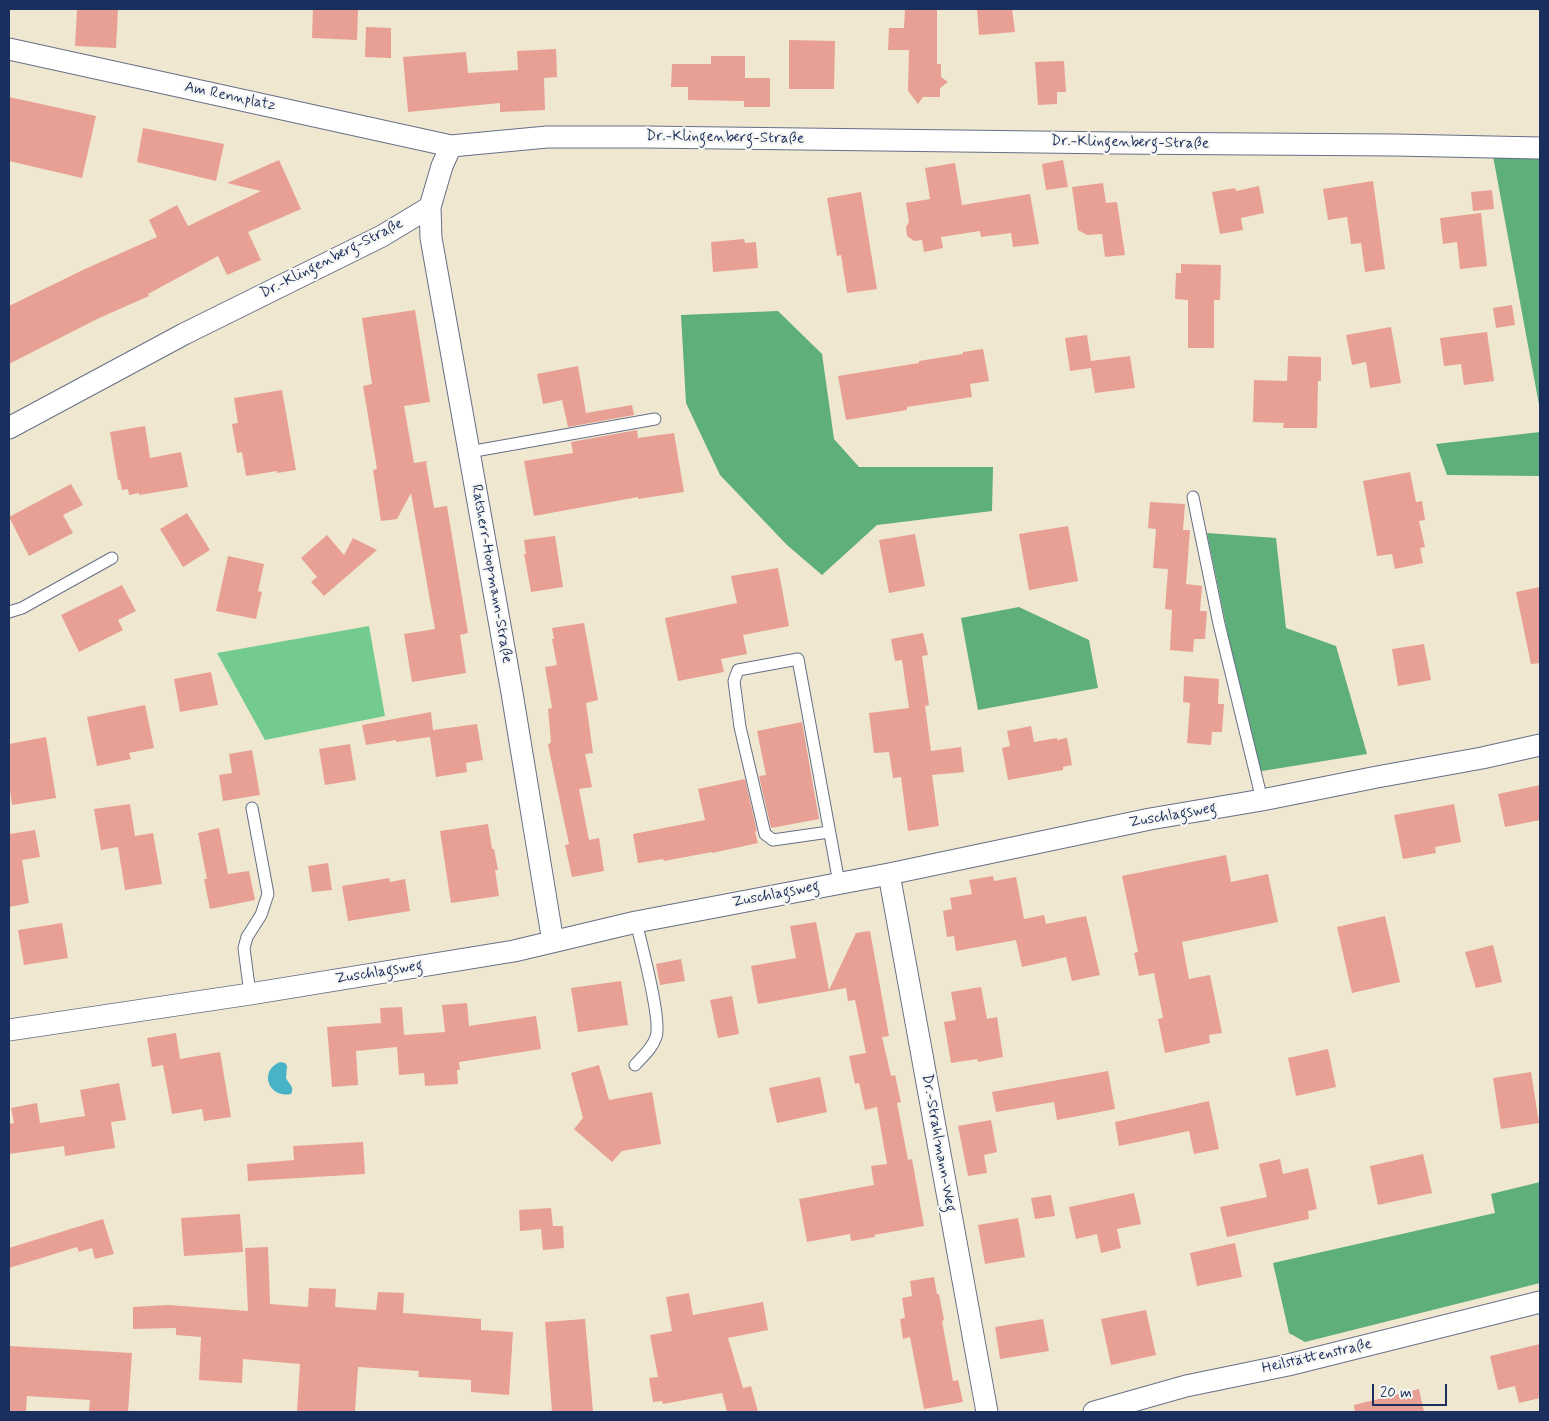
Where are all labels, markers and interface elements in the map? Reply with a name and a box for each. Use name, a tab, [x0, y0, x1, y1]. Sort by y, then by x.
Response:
street label: Am Rennplatz	[183, 79, 277, 115]
street label: Dr.-Klingenberg-Straße	[646, 128, 804, 148]
street label: Dr.-Klingenberg-Straße	[1051, 133, 1209, 153]
street label: Dr.-Klingenberg-Straße	[257, 215, 407, 303]
street label: Ratsherr-Hoopmann-Straße	[466, 483, 516, 665]
street label: Zuschlagsweg	[1128, 799, 1218, 833]
street label: Zuschlagsweg	[731, 878, 821, 912]
street label: Zuschlagsweg	[334, 957, 424, 989]
street label: Dr.-Strahlmann-Weg	[917, 1073, 959, 1213]
street label: Heilstättenstraße	[1260, 1336, 1374, 1378]
scale bar	[1374, 1374, 1449, 1406]
text: 20 m	[1380, 1383, 1412, 1403]

